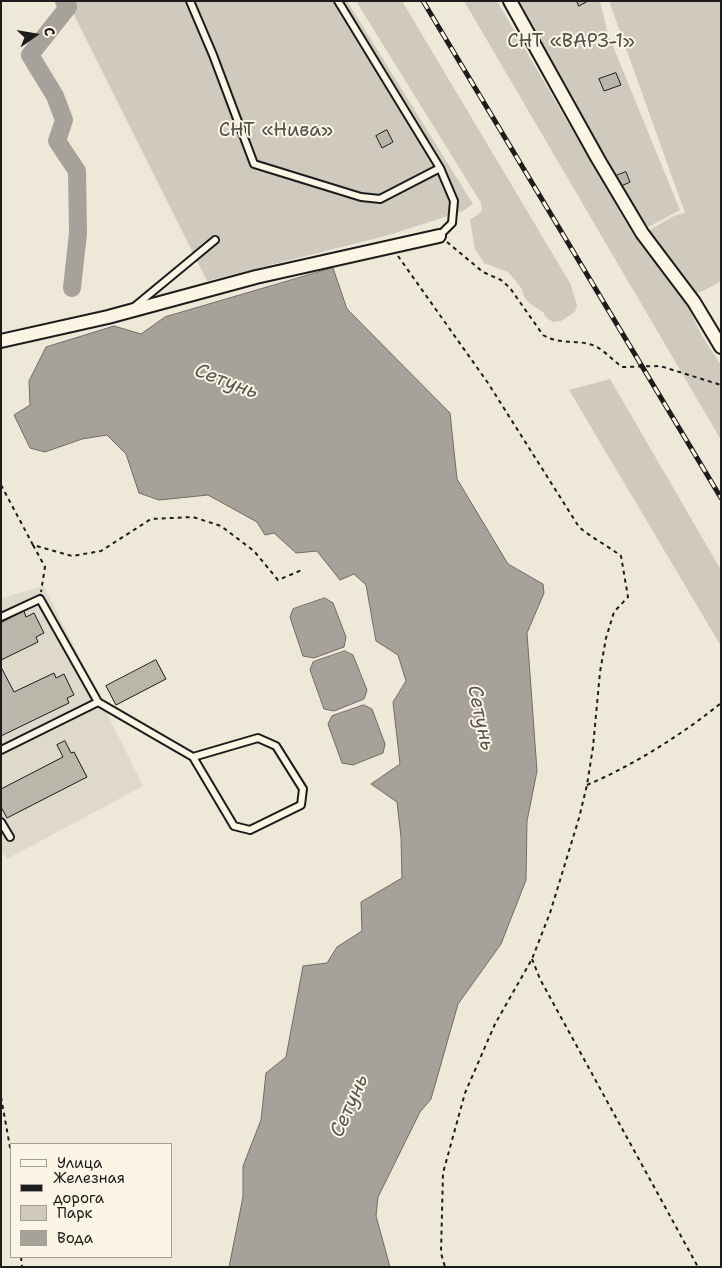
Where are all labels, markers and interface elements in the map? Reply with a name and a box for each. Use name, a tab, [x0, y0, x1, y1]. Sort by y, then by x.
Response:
north arrow	[10, 10, 60, 60]
text: С	[40, 25, 59, 38]
park label: СНТ «ВАРЗ-1»	[507, 31, 635, 53]
park label: СНТ «Нива»	[219, 120, 333, 142]
water label: Сетунь	[191, 359, 261, 405]
water label: Сетунь	[461, 683, 499, 753]
water label: Сетунь	[326, 1071, 374, 1141]
legend	[10, 1143, 172, 1258]
text: Улица	[57, 1153, 102, 1173]
text: Железная дорога	[53, 1168, 125, 1208]
text: Парк	[57, 1203, 93, 1223]
text: Вода	[57, 1228, 93, 1248]

